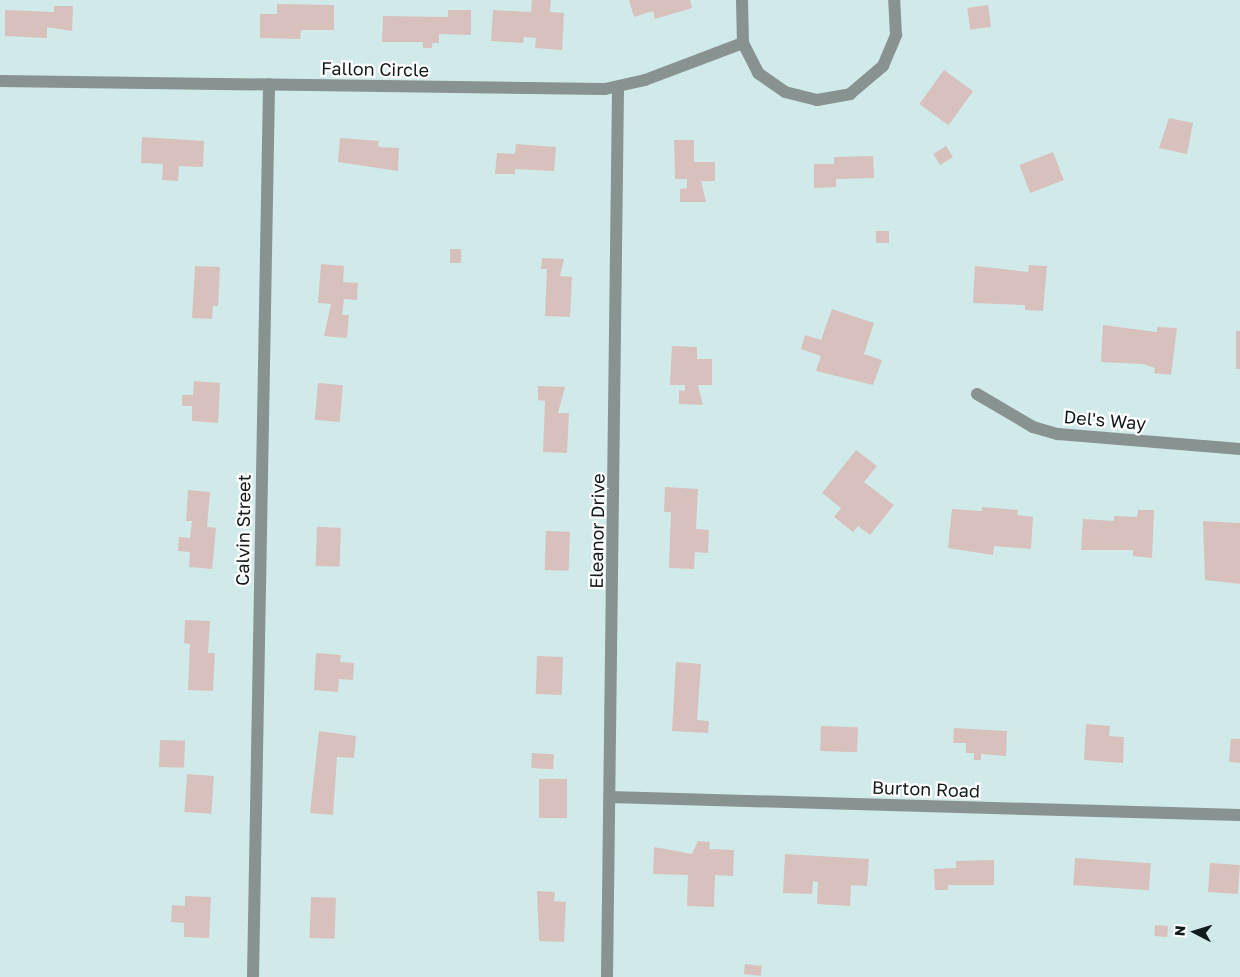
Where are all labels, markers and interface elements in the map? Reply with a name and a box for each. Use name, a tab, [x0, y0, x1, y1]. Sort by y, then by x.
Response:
street label: Fallon Circle	[321, 57, 429, 81]
street label: Del's Way	[1063, 406, 1147, 434]
street label: Eleanor Drive	[585, 473, 609, 589]
street label: Calvin Street	[231, 474, 255, 586]
street label: Burton Road	[872, 776, 980, 802]
north arrow	[1170, 907, 1220, 957]
text: N	[1171, 925, 1188, 937]

